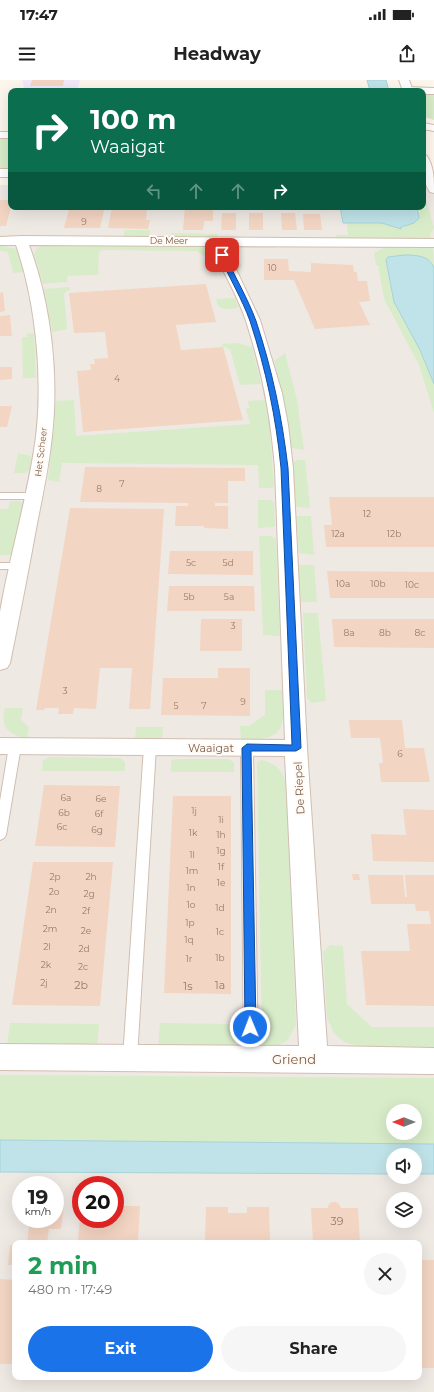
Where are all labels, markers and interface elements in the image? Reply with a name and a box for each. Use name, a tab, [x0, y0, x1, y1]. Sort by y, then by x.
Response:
text: 17:47	[20, 5, 58, 24]
icon: menu	[16, 43, 38, 65]
text: Headway	[173, 43, 261, 65]
icon: share	[396, 43, 418, 65]
text: 100 m	[90, 102, 176, 136]
icon: right	[24, 104, 76, 156]
text: Waaigat	[90, 136, 165, 158]
icon: left	[143, 180, 165, 202]
icon: ahead	[185, 180, 207, 202]
icon: ahead	[227, 180, 249, 202]
icon: right	[269, 180, 291, 202]
house number: 9	[81, 216, 87, 227]
street label: De Meer	[150, 235, 189, 246]
pin	[205, 238, 239, 272]
icon: arrive	[211, 244, 233, 266]
house number: 10	[267, 262, 277, 273]
house number: 4	[114, 373, 120, 384]
street label: Het Scheer	[32, 426, 49, 477]
house number: 7	[119, 478, 125, 489]
house number: 8	[96, 483, 102, 494]
house number: 12	[363, 508, 371, 519]
house number: 12a	[331, 528, 345, 539]
house number: 12b	[387, 528, 401, 539]
house number: 5c	[186, 557, 196, 568]
house number: 5d	[222, 557, 234, 568]
house number: 10a	[336, 578, 350, 589]
house number: 10b	[370, 578, 386, 589]
house number: 10c	[405, 579, 419, 590]
house number: 5b	[183, 591, 195, 602]
house number: 5a	[224, 591, 234, 602]
house number: 3	[230, 620, 236, 631]
house number: 8a	[343, 627, 355, 638]
house number: 8b	[379, 627, 391, 638]
house number: 8c	[415, 627, 425, 638]
house number: 3	[62, 685, 68, 696]
house number: 9	[240, 696, 246, 707]
house number: 5	[173, 700, 179, 711]
house number: 7	[201, 700, 207, 711]
street label: Waaigat	[188, 741, 235, 755]
house number: 6	[397, 748, 403, 759]
street label: De Riepel	[291, 761, 307, 815]
house number: 6a	[61, 792, 71, 803]
house number: 6e	[96, 793, 107, 804]
house number: 1j	[191, 805, 197, 816]
house number: 6b	[58, 807, 70, 818]
house number: 6f	[95, 808, 104, 819]
house number: 1i	[218, 814, 224, 825]
house number: 6c	[57, 821, 67, 832]
house number: 6g	[91, 824, 103, 835]
house number: 1k	[189, 827, 198, 838]
house number: 1h	[216, 829, 226, 840]
house number: 1g	[216, 845, 226, 856]
house number: 1l	[189, 849, 195, 860]
house number: 1f	[218, 861, 225, 872]
house number: 1m	[186, 865, 198, 876]
house number: 2p	[49, 871, 61, 882]
house number: 2h	[85, 871, 97, 882]
house number: 1e	[217, 877, 226, 888]
house number: 1n	[186, 882, 196, 893]
house number: 2o	[49, 886, 60, 897]
house number: 2g	[83, 888, 95, 899]
house number: 1o	[187, 899, 196, 910]
house number: 1d	[215, 902, 225, 913]
house number: 2n	[45, 904, 57, 915]
house number: 2f	[82, 905, 91, 916]
house number: 1p	[185, 917, 195, 928]
house number: 2m	[43, 923, 57, 934]
house number: 2e	[81, 925, 92, 936]
house number: 1c	[216, 926, 224, 937]
house number: 1q	[184, 934, 194, 945]
house number: 2l	[43, 941, 51, 952]
house number: 2d	[78, 943, 90, 954]
house number: 1b	[215, 952, 225, 963]
house number: 1r	[186, 953, 193, 964]
house number: 2k	[41, 959, 52, 970]
house number: 2c	[78, 961, 88, 972]
house number: 2j	[40, 977, 48, 988]
house number: 2b	[74, 978, 88, 992]
house number: 1a	[215, 978, 225, 992]
house number: 1s	[183, 979, 193, 993]
position arrow	[229, 1006, 271, 1048]
street label: Griend	[272, 1051, 316, 1067]
north arrow	[386, 1104, 422, 1140]
map controls	[386, 1104, 422, 1228]
button: sound	[386, 1148, 422, 1184]
speed limit sign: 20	[72, 1176, 124, 1228]
text: 19	[28, 1185, 48, 1209]
button: layers	[386, 1192, 422, 1228]
text: km/h	[25, 1205, 51, 1218]
house number: 39	[331, 1214, 344, 1228]
text: 2 min	[28, 1251, 98, 1280]
button: close	[364, 1253, 406, 1295]
text: 480 m · 17:49	[28, 1281, 112, 1297]
button: Exit	[28, 1326, 213, 1372]
button: Share	[221, 1326, 406, 1372]

